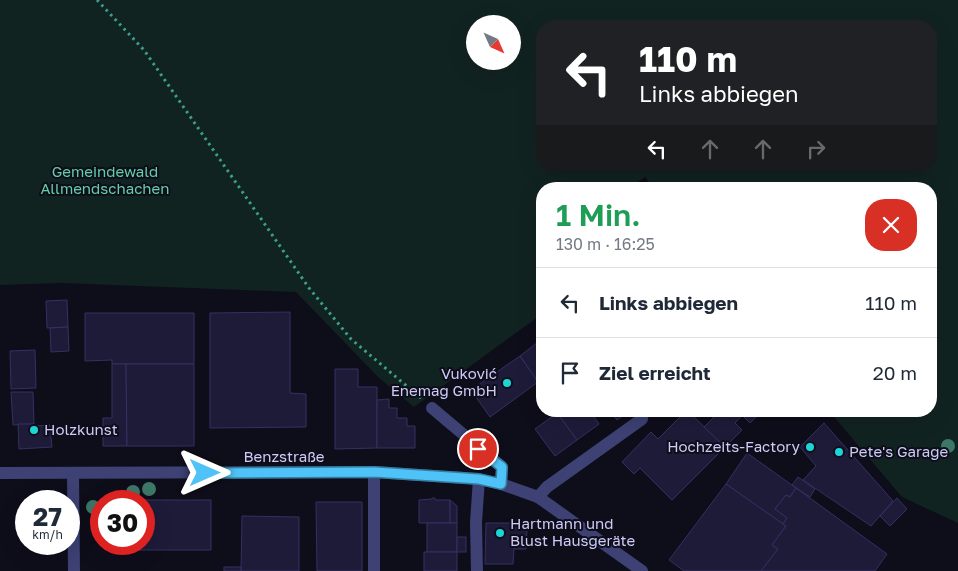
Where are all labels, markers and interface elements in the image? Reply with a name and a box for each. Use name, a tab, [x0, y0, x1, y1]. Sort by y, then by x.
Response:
north arrow	[466, 15, 521, 70]
map controls	[466, 15, 521, 70]
text: 110 m	[639, 38, 737, 80]
icon: left	[556, 40, 621, 105]
text: Links abbiegen	[639, 80, 799, 107]
icon: left	[643, 135, 671, 163]
icon: ahead	[696, 135, 724, 163]
icon: ahead	[749, 135, 777, 163]
icon: right	[802, 135, 830, 163]
park label: Gemeindewald Allmendschachen	[41, 162, 169, 197]
text: 1 Min.	[556, 197, 641, 233]
button: close	[865, 199, 917, 251]
text: 130 m · 16:25	[556, 234, 655, 254]
icon: left	[556, 289, 584, 317]
text: Links abbiegen	[599, 291, 738, 314]
text: 110 m	[865, 291, 917, 314]
icon: arrive	[556, 359, 584, 387]
text: Ziel erreicht	[599, 361, 711, 384]
text: 20 m	[873, 361, 917, 384]
place label: Vuković Enemag GmbH	[391, 364, 497, 399]
marker: Vuković Enemag GmbH	[501, 377, 513, 389]
place label: Holzkunst	[44, 420, 118, 438]
marker: Holzkunst	[28, 424, 40, 436]
pin	[457, 428, 499, 470]
icon: arrive	[464, 435, 492, 463]
place label: Hochzeits-Factory	[667, 437, 801, 455]
marker: Hochzeits-Factory	[804, 441, 816, 453]
place label: Pete's Garage	[849, 442, 948, 460]
position arrow	[178, 446, 230, 498]
marker: Pete's Garage	[833, 446, 845, 458]
street label: Benzstraße	[243, 447, 325, 465]
speed limit sign: 30	[90, 490, 155, 555]
text: 27	[33, 501, 62, 532]
place label: Hartmann und Blust Hausgeräte	[510, 514, 635, 549]
text: km/h	[32, 527, 63, 542]
marker: Hartmann und Blust Hausgeräte	[494, 527, 506, 539]

